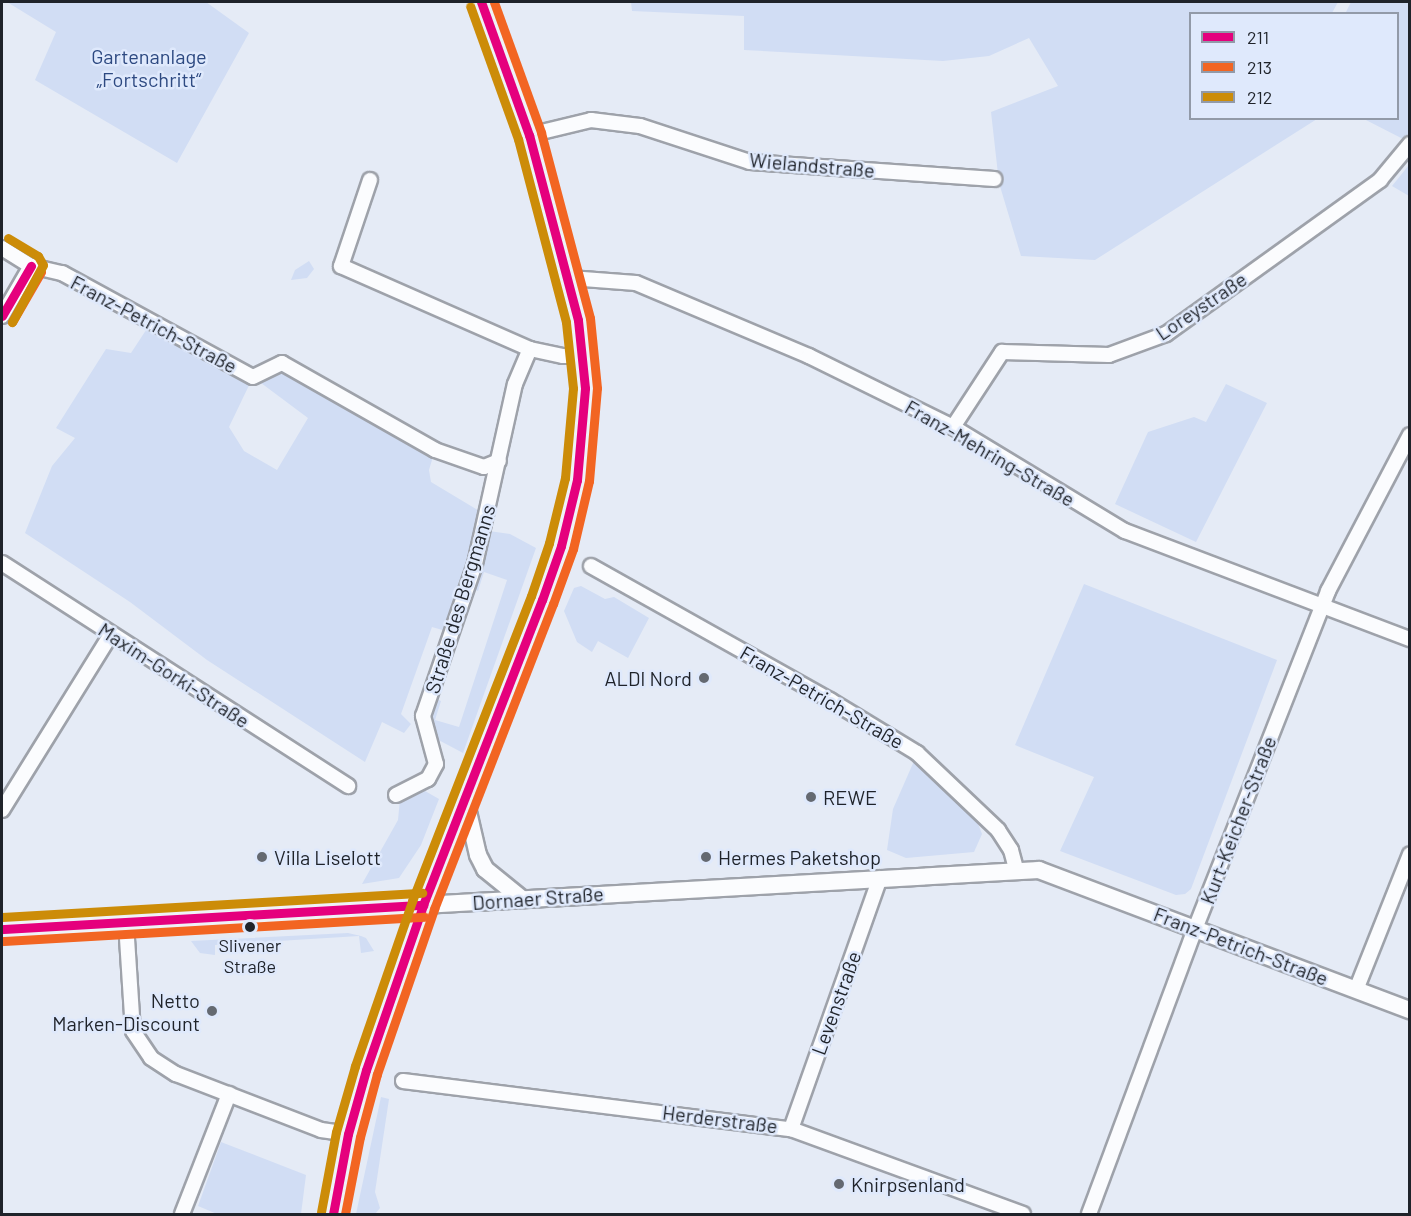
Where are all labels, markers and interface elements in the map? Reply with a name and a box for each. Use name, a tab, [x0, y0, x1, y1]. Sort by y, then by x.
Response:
legend	[1189, 12, 1399, 120]
text: 211	[1247, 26, 1269, 48]
park label: Gartenanlage „Fortschritt“	[91, 45, 207, 92]
text: 213	[1247, 56, 1272, 78]
text: 212	[1247, 86, 1272, 108]
street label: Wielandstraße	[748, 148, 876, 182]
street label: Loreystraße	[1151, 267, 1251, 345]
street label: Franz-Petrich-Straße	[67, 270, 241, 378]
street label: Franz-Mehring-Straße	[901, 395, 1079, 511]
street label: Straße des Bergmanns	[420, 502, 500, 696]
street label: Maxim-Gorki-Straße	[94, 617, 254, 733]
street label: Franz-Petrich-Straße	[736, 640, 908, 754]
place label: ALDI Nord	[604, 666, 692, 690]
marker: ALDI Nord	[697, 671, 711, 685]
street label: Kurt-Keicher-Straße	[1195, 733, 1281, 907]
place label: REWE	[823, 785, 877, 809]
marker: REWE	[804, 790, 818, 804]
place label: Villa Liselott	[274, 845, 381, 869]
place label: Hermes Paketshop	[718, 845, 881, 869]
marker: Villa Liselott	[255, 850, 269, 864]
marker: Hermes Paketshop	[699, 850, 713, 864]
street label: Dornaer Straße	[471, 881, 605, 915]
street label: Franz-Petrich-Straße	[1150, 902, 1332, 990]
marker: Slivener Straße	[244, 921, 256, 933]
place label: Slivener Straße	[219, 935, 281, 978]
street label: Levenstraße	[806, 948, 866, 1058]
place label: Netto Marken-Discount	[52, 988, 200, 1035]
marker: Netto Marken-Discount	[205, 1004, 219, 1018]
street label: Herderstraße	[661, 1100, 779, 1138]
place label: Knirpsenland	[851, 1172, 965, 1196]
marker: Knirpsenland	[832, 1177, 846, 1191]

